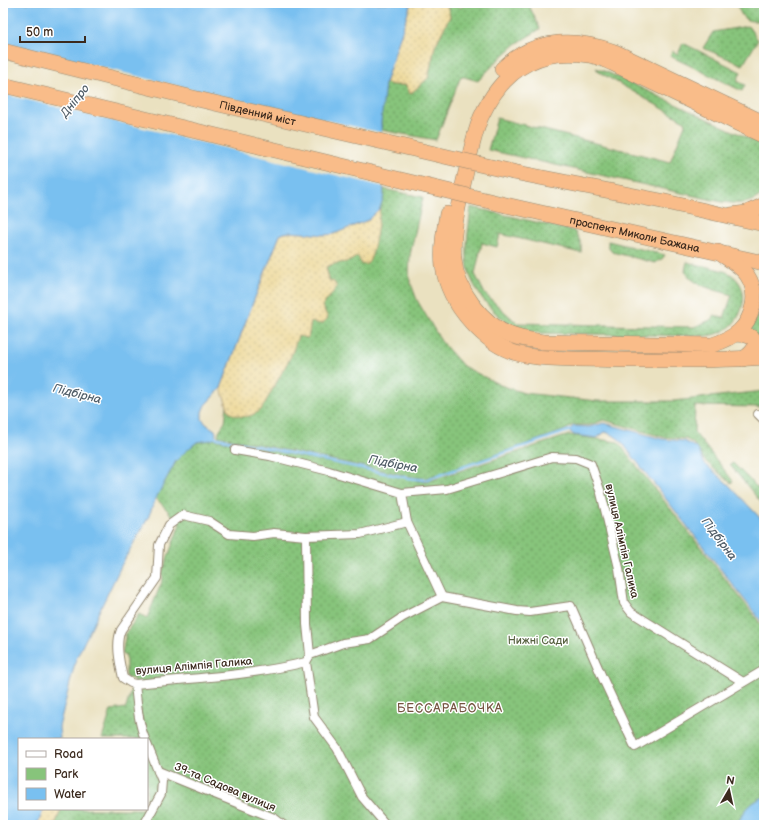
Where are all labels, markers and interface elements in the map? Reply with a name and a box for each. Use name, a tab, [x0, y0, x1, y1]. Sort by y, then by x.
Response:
scale bar	[20, 18, 85, 44]
text: 50 m	[26, 25, 53, 40]
water label: Дніпро	[57, 81, 93, 121]
street label: Південний міст	[218, 98, 297, 128]
street label: проспект Миколи Бажана	[568, 213, 702, 255]
water label: Підбірна	[51, 381, 103, 407]
water label: Підбірна	[367, 452, 419, 476]
street label: вулиця Алімпія Галика	[603, 483, 642, 600]
water label: Підбірна	[698, 515, 740, 563]
park label: Нижні Сади	[508, 634, 568, 647]
street label: вулиця Алімпія Галика	[135, 654, 253, 678]
district label: БЕССАРАБОЧКА	[397, 701, 503, 716]
legend	[18, 738, 148, 810]
text: Road	[54, 747, 83, 762]
street label: 39-та Садова вулиця	[172, 760, 278, 814]
text: Park	[54, 767, 78, 782]
north arrow	[709, 770, 749, 810]
text: N	[725, 774, 736, 788]
text: Water	[54, 787, 86, 802]

